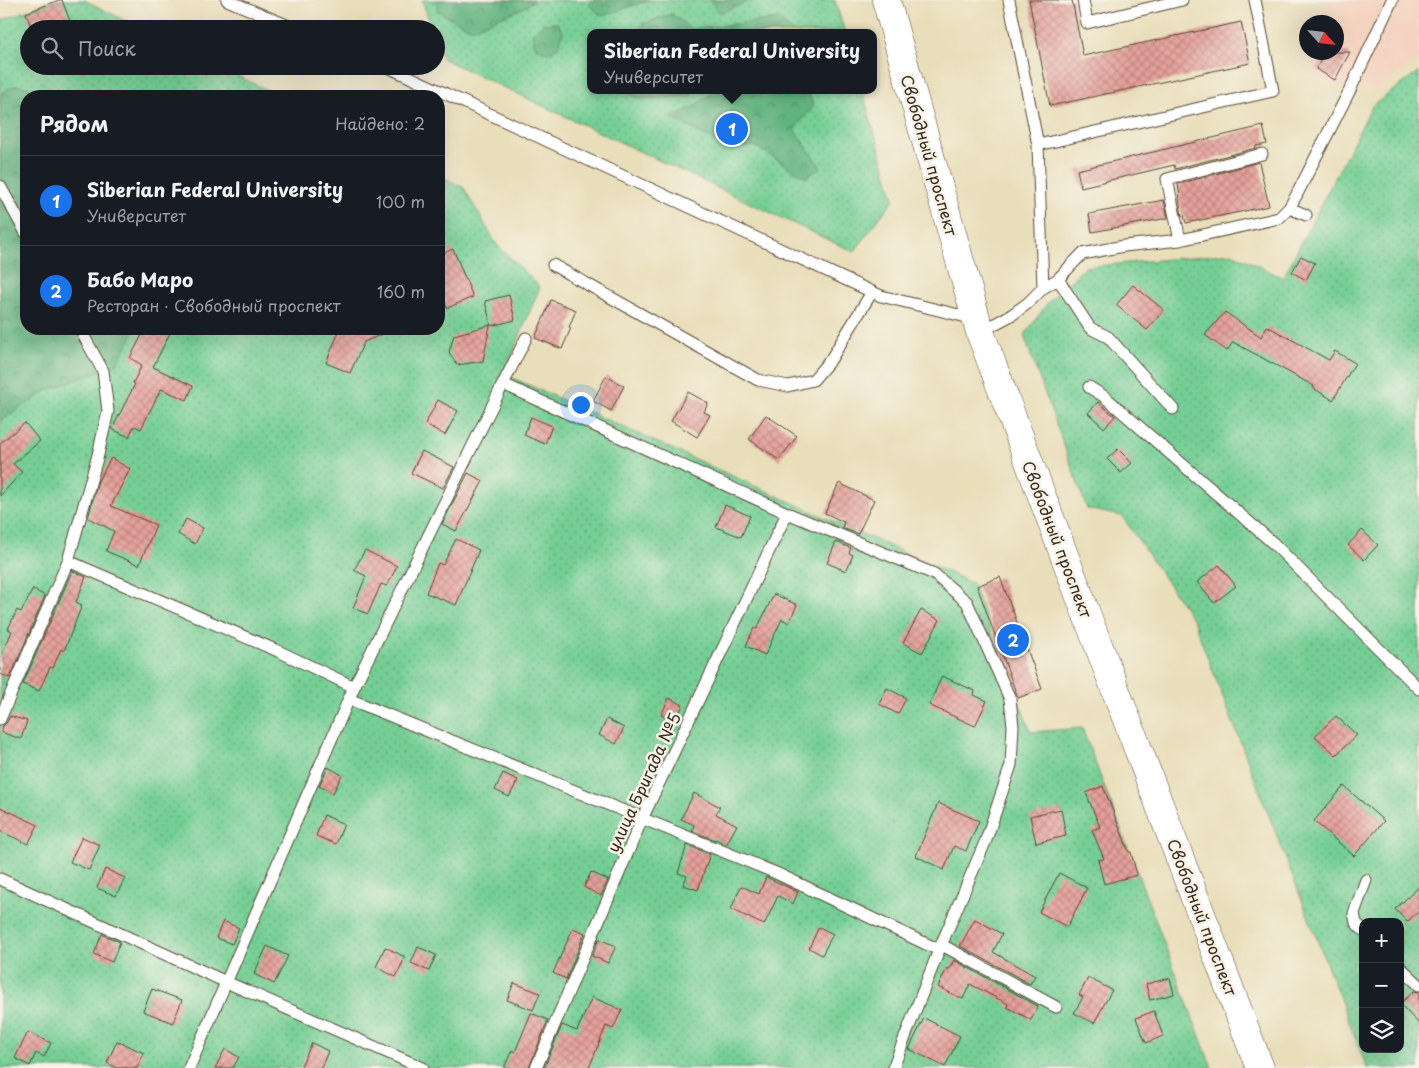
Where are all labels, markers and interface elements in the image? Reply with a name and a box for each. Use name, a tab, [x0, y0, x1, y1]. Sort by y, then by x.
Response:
north arrow	[1299, 15, 1344, 60]
search box	[20, 20, 445, 75]
popup	[587, 29, 877, 94]
icon: search	[38, 34, 66, 62]
text: Поиск	[78, 34, 136, 62]
text: Siberian Federal University	[604, 36, 860, 64]
text: Университет	[604, 64, 703, 88]
street label: Свободный проспект	[895, 72, 965, 239]
text: Рядом	[40, 107, 108, 139]
pin: 1	[716, 110, 748, 148]
text: Найдено: 2	[335, 111, 425, 135]
text: Siberian Federal University	[87, 175, 343, 203]
text: 1	[52, 189, 60, 213]
text: 100 m	[376, 189, 425, 213]
text: Университет	[87, 203, 186, 227]
text: Бабо Маро	[87, 265, 193, 293]
text: 2	[50, 279, 62, 303]
text: 160 m	[377, 279, 425, 303]
text: Ресторан · Свободный проспект	[87, 293, 341, 317]
your location	[568, 392, 594, 418]
street label: Свободный проспект	[1017, 457, 1099, 621]
pin: 2	[997, 621, 1029, 659]
street label: улица Бригада №5	[600, 708, 686, 856]
street label: Свободный проспект	[1162, 835, 1244, 999]
map controls	[1359, 918, 1404, 1053]
button: +	[1359, 918, 1404, 963]
button: −	[1359, 963, 1404, 1008]
button: layers	[1359, 1008, 1404, 1053]

